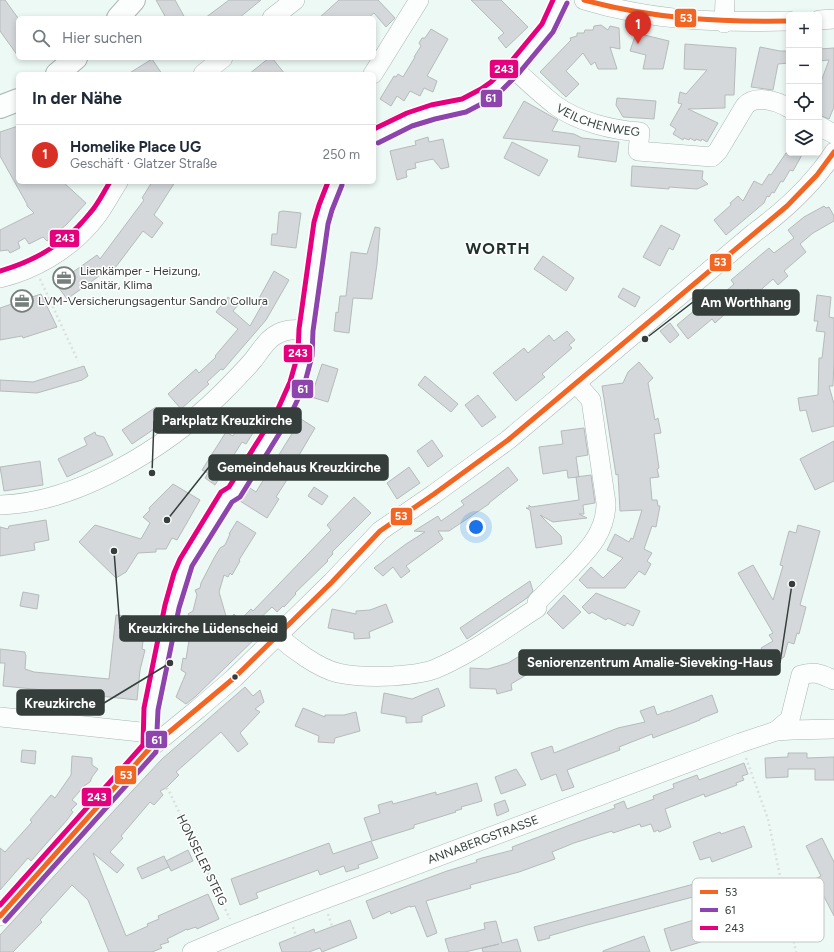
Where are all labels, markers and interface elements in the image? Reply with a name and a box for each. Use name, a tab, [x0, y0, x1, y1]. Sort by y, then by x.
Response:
line badge: 53	[674, 8, 697, 28]
pin: 1	[625, 11, 651, 44]
text: 53	[680, 12, 692, 25]
map controls	[786, 12, 822, 156]
button: +	[786, 12, 822, 48]
search box	[16, 16, 376, 60]
icon: search	[30, 27, 52, 49]
text: Hier suchen	[62, 29, 142, 47]
button: −	[786, 48, 822, 84]
line badge: 243	[489, 59, 519, 79]
text: 243	[494, 63, 514, 76]
button: locate	[786, 84, 822, 120]
text: In der Nähe	[32, 88, 122, 108]
line badge: 61	[480, 89, 503, 108]
text: 61	[485, 92, 497, 105]
street label: VEILCHENWEG	[554, 101, 640, 139]
button: layers	[786, 120, 822, 156]
text: Homelike Place UG	[70, 138, 201, 156]
text: 1	[42, 147, 48, 162]
text: 250 m	[323, 147, 360, 162]
text: Geschäft · Glatzer Straße	[70, 156, 217, 171]
line badge: 243	[49, 229, 80, 248]
text: 243	[55, 232, 75, 245]
district label: WORTH	[466, 239, 530, 258]
line badge: 53	[709, 253, 732, 272]
text: 53	[714, 256, 726, 269]
place label: Lienkämper - Heizung, Sanitär, Klima	[80, 264, 201, 292]
office icon: Lienkämper - Heizung, Sanitär, Klima	[51, 265, 77, 291]
office icon: LVM-Versicherungsagentur Sandro Collura	[9, 288, 35, 314]
callout: Am Worthhang	[693, 290, 799, 315]
place label: LVM-Versicherungsagentur Sandro Collura	[38, 294, 268, 308]
text: Am Worthhang	[701, 295, 791, 310]
line badge: 243	[283, 344, 313, 363]
text: 243	[288, 347, 308, 360]
line badge: 61	[291, 379, 314, 399]
text: 61	[297, 383, 309, 396]
callout: Parkplatz Kreuzkirche	[154, 408, 301, 433]
text: Parkplatz Kreuzkirche	[162, 413, 292, 428]
callout: Gemeindehaus Kreuzkirche	[209, 455, 388, 480]
text: Gemeindehaus Kreuzkirche	[217, 460, 381, 475]
line badge: 53	[390, 507, 413, 526]
text: 53	[395, 510, 407, 523]
your location	[466, 517, 486, 537]
callout: Kreuzkirche Lüdenscheid	[120, 616, 286, 641]
text: Kreuzkirche Lüdenscheid	[128, 621, 278, 636]
callout: Seniorenzentrum Amalie-Sieveking-Haus	[519, 650, 780, 675]
text: Seniorenzentrum Amalie-Sieveking-Haus	[527, 655, 773, 670]
unlabelled marker	[230, 672, 240, 682]
callout: Kreuzkirche	[17, 690, 104, 715]
text: Kreuzkirche	[24, 696, 96, 711]
line badge: 61	[145, 730, 168, 749]
text: 61	[151, 734, 163, 747]
line badge: 53	[114, 765, 137, 785]
text: 53	[120, 769, 132, 782]
line badge: 243	[81, 787, 112, 807]
text: 243	[87, 791, 107, 804]
street label: HONSELER STEIG	[174, 812, 230, 908]
street label: ANNABERGSTRASSE	[426, 812, 540, 867]
legend	[692, 878, 824, 942]
text: 53	[725, 886, 737, 899]
text: 61	[725, 904, 736, 917]
text: 243	[725, 922, 744, 935]

